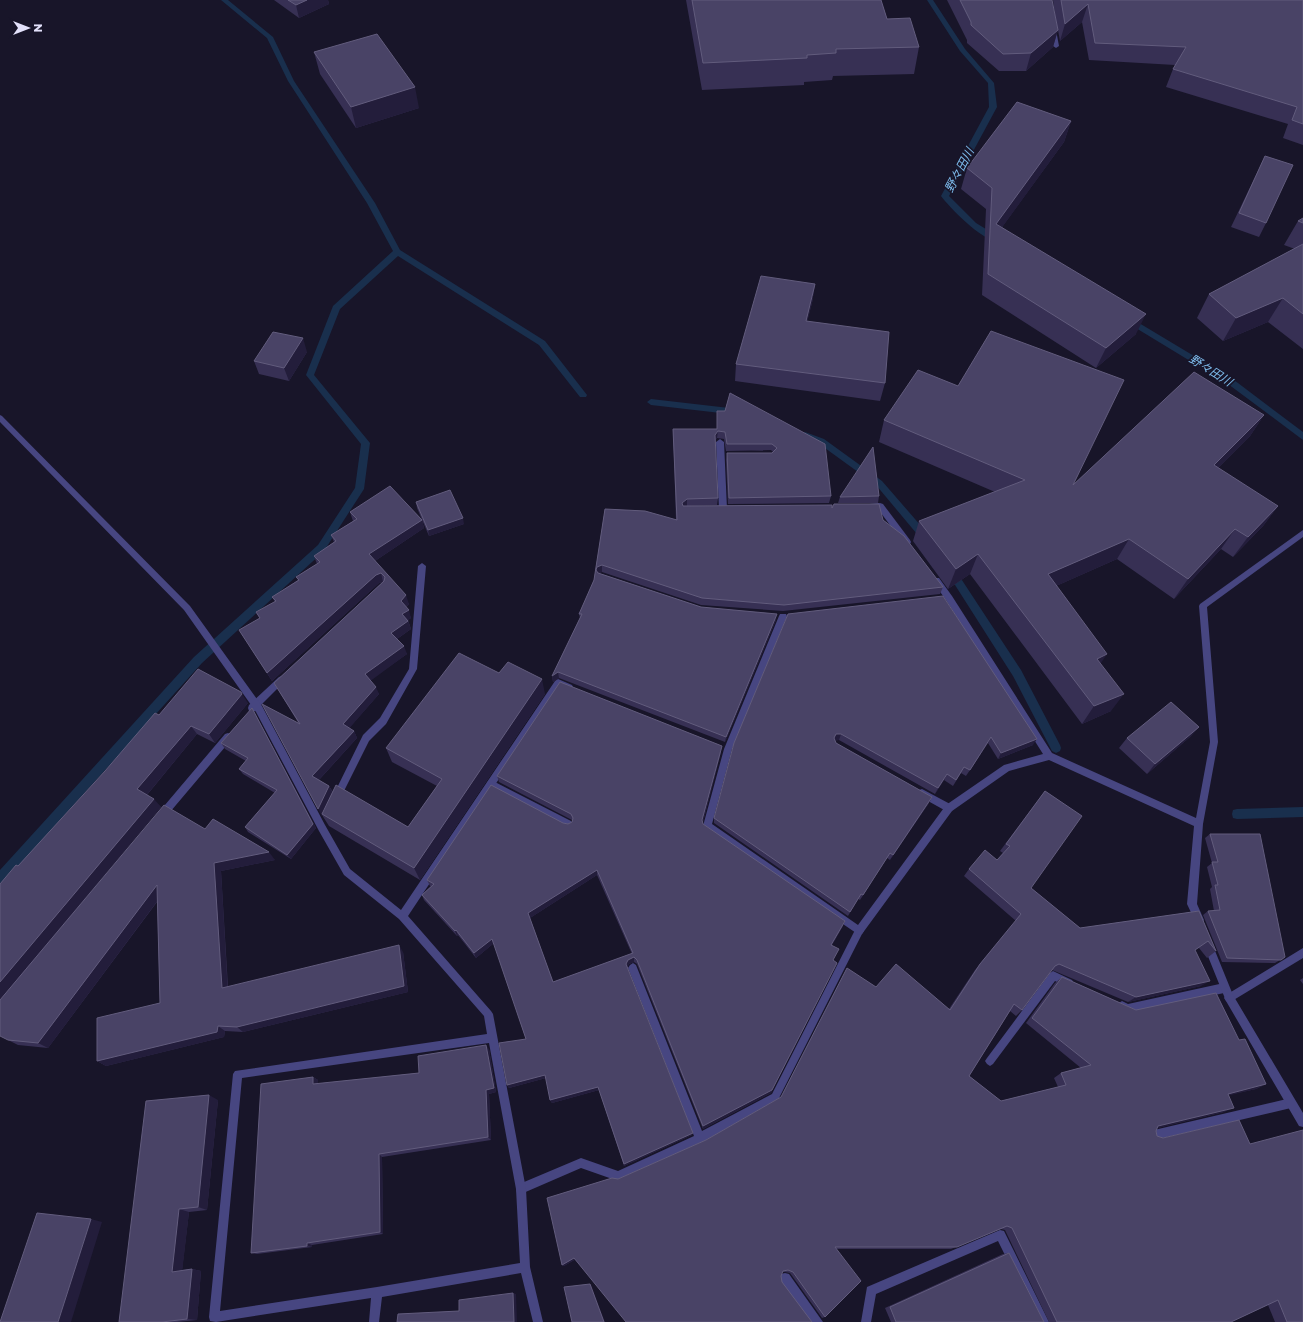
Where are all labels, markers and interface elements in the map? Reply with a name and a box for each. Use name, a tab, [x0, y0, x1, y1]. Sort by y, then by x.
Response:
north arrow	[8, 8, 48, 48]
text: N	[31, 24, 45, 32]
water label: 野々田川	[941, 144, 978, 195]
water label: 野々田川	[1187, 351, 1237, 390]

